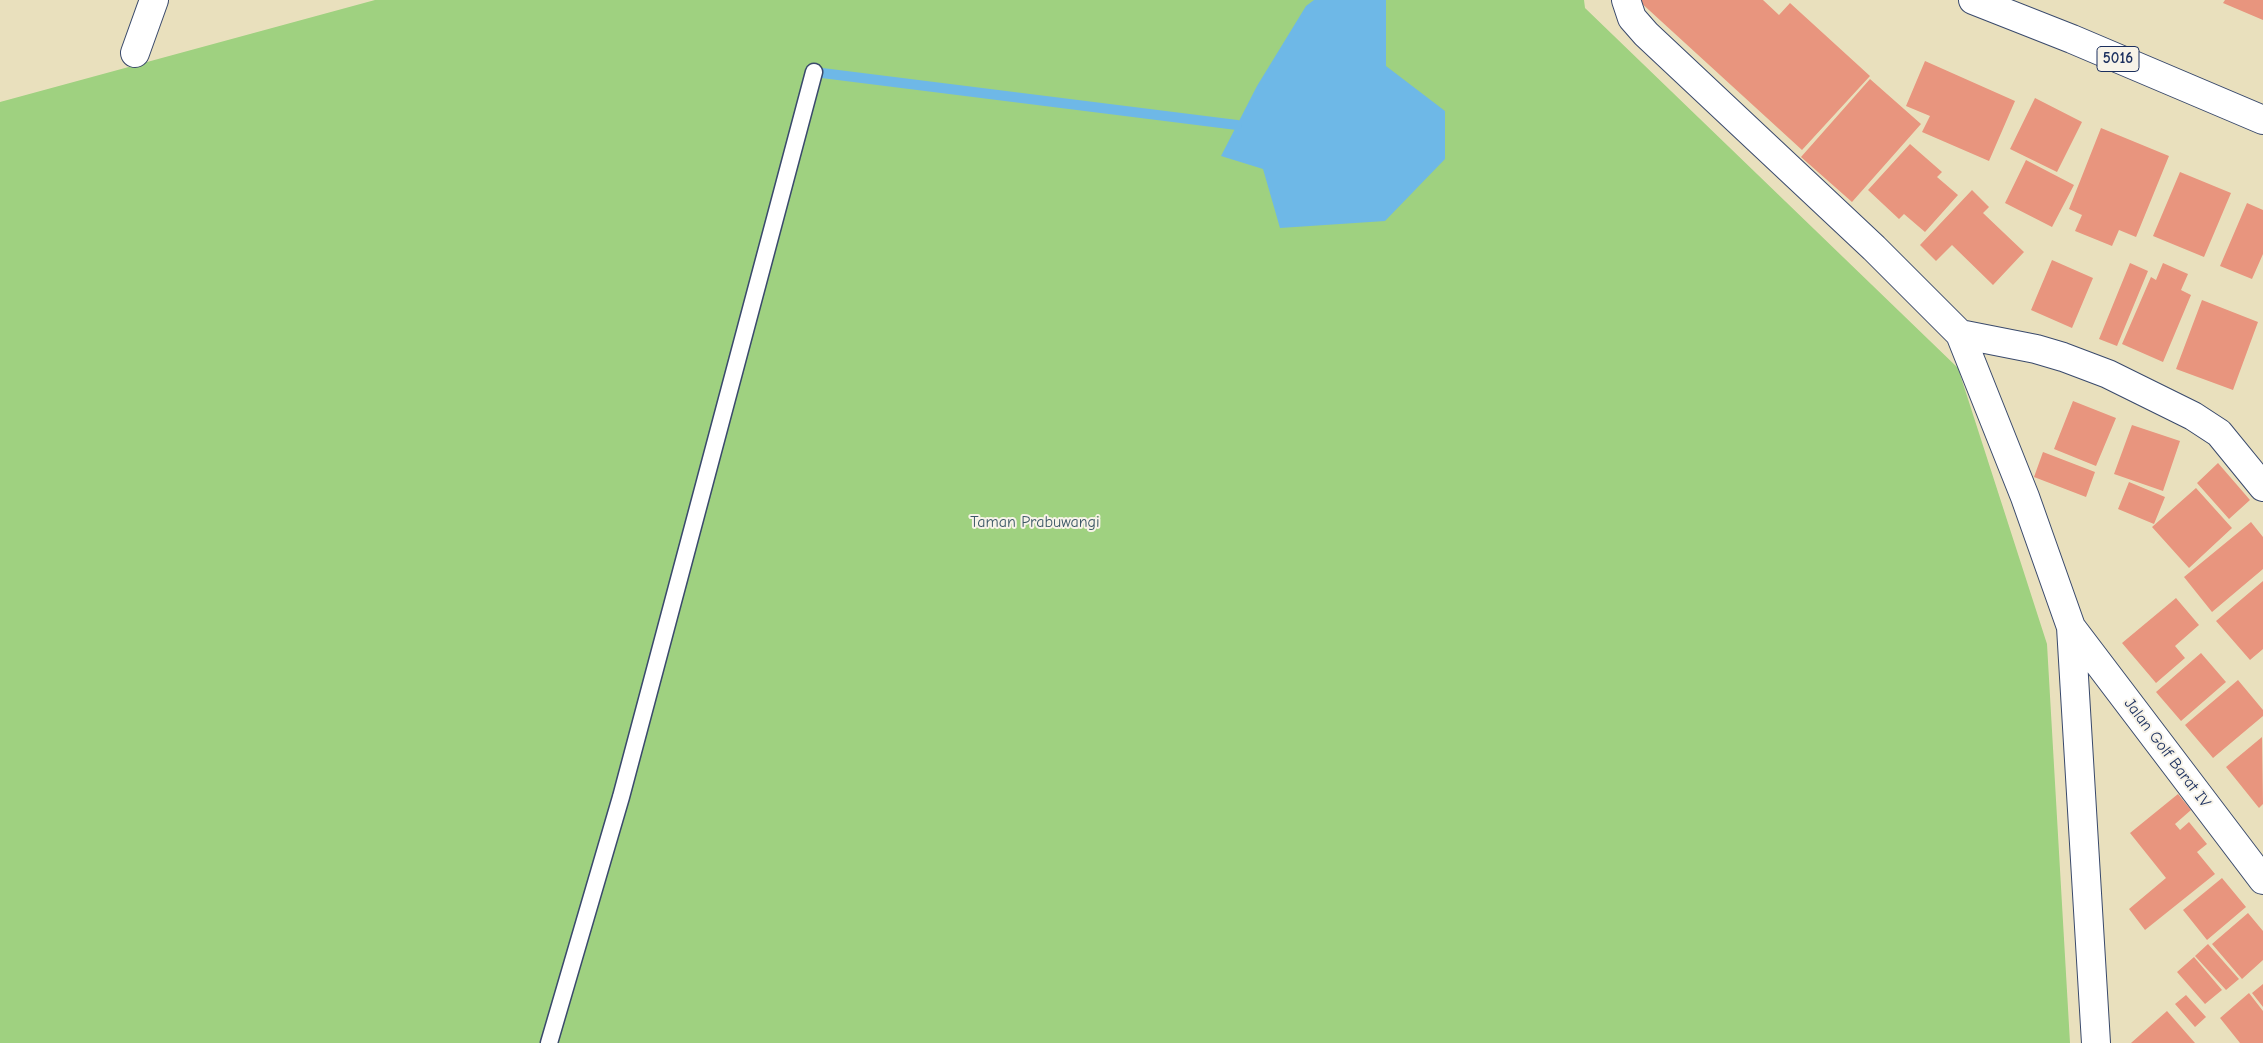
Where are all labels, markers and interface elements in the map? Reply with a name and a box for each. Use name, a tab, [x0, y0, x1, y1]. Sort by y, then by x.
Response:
road number: 5016	[2097, 46, 2139, 72]
park label: Taman Prabuwangi	[970, 512, 1100, 532]
street label: Jalan Golf Barat IV	[2120, 695, 2214, 811]

